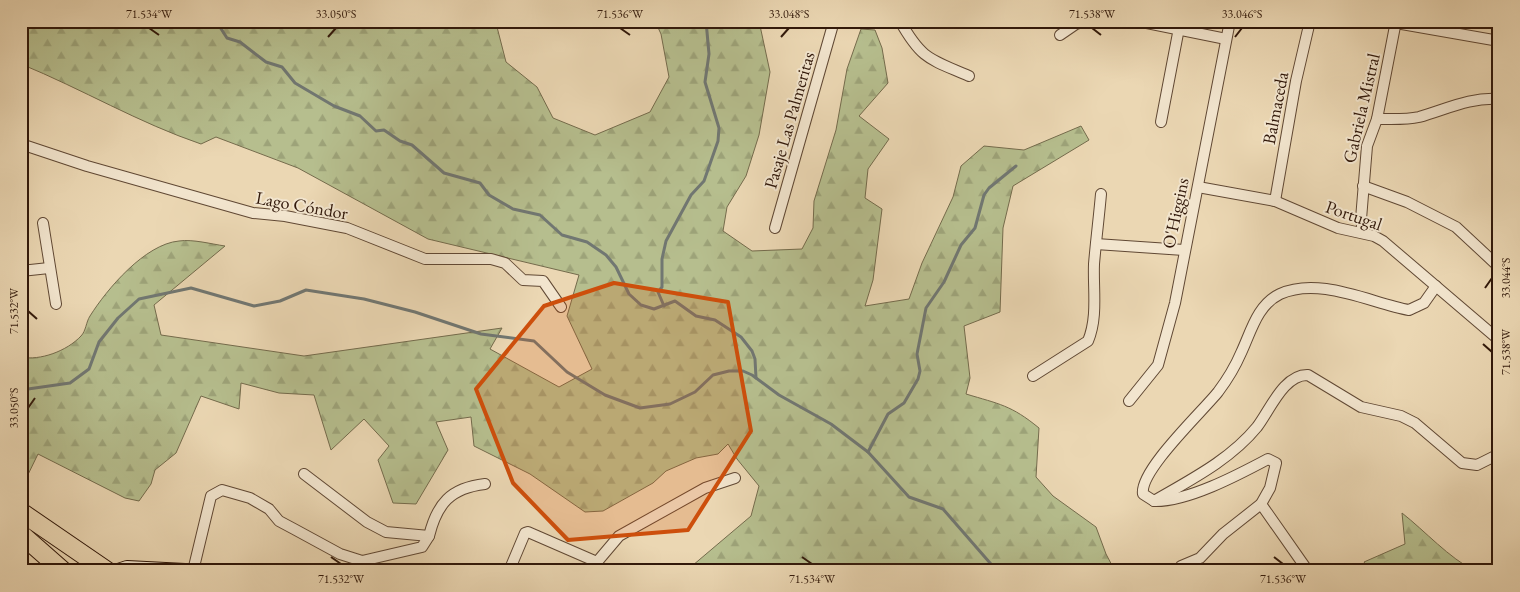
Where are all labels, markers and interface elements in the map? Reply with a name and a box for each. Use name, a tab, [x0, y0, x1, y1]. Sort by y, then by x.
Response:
text: 71.534°W	[126, 6, 173, 22]
text: 33.050°S	[316, 6, 357, 22]
text: 71.536°W	[597, 6, 644, 22]
text: 33.048°S	[769, 6, 810, 22]
text: 71.538°W	[1069, 6, 1116, 22]
text: 33.046°S	[1222, 6, 1263, 22]
street label: Pasaje Las Palmeritas	[758, 49, 820, 191]
street label: Gabriela Mistral	[1337, 51, 1385, 165]
street label: Balmaceda	[1257, 69, 1293, 146]
street label: O'Higgins	[1156, 175, 1194, 250]
street label: Lago Cóndor	[254, 186, 350, 224]
street label: Portugal	[1323, 195, 1385, 235]
text: 33.044°S	[1498, 257, 1514, 298]
text: 71.532°W	[6, 287, 22, 334]
text: 71.538°W	[1498, 328, 1514, 375]
text: 33.050°S	[6, 387, 22, 428]
text: 71.532°W	[318, 571, 365, 587]
text: 71.534°W	[789, 571, 836, 587]
text: 71.536°W	[1260, 571, 1307, 587]

